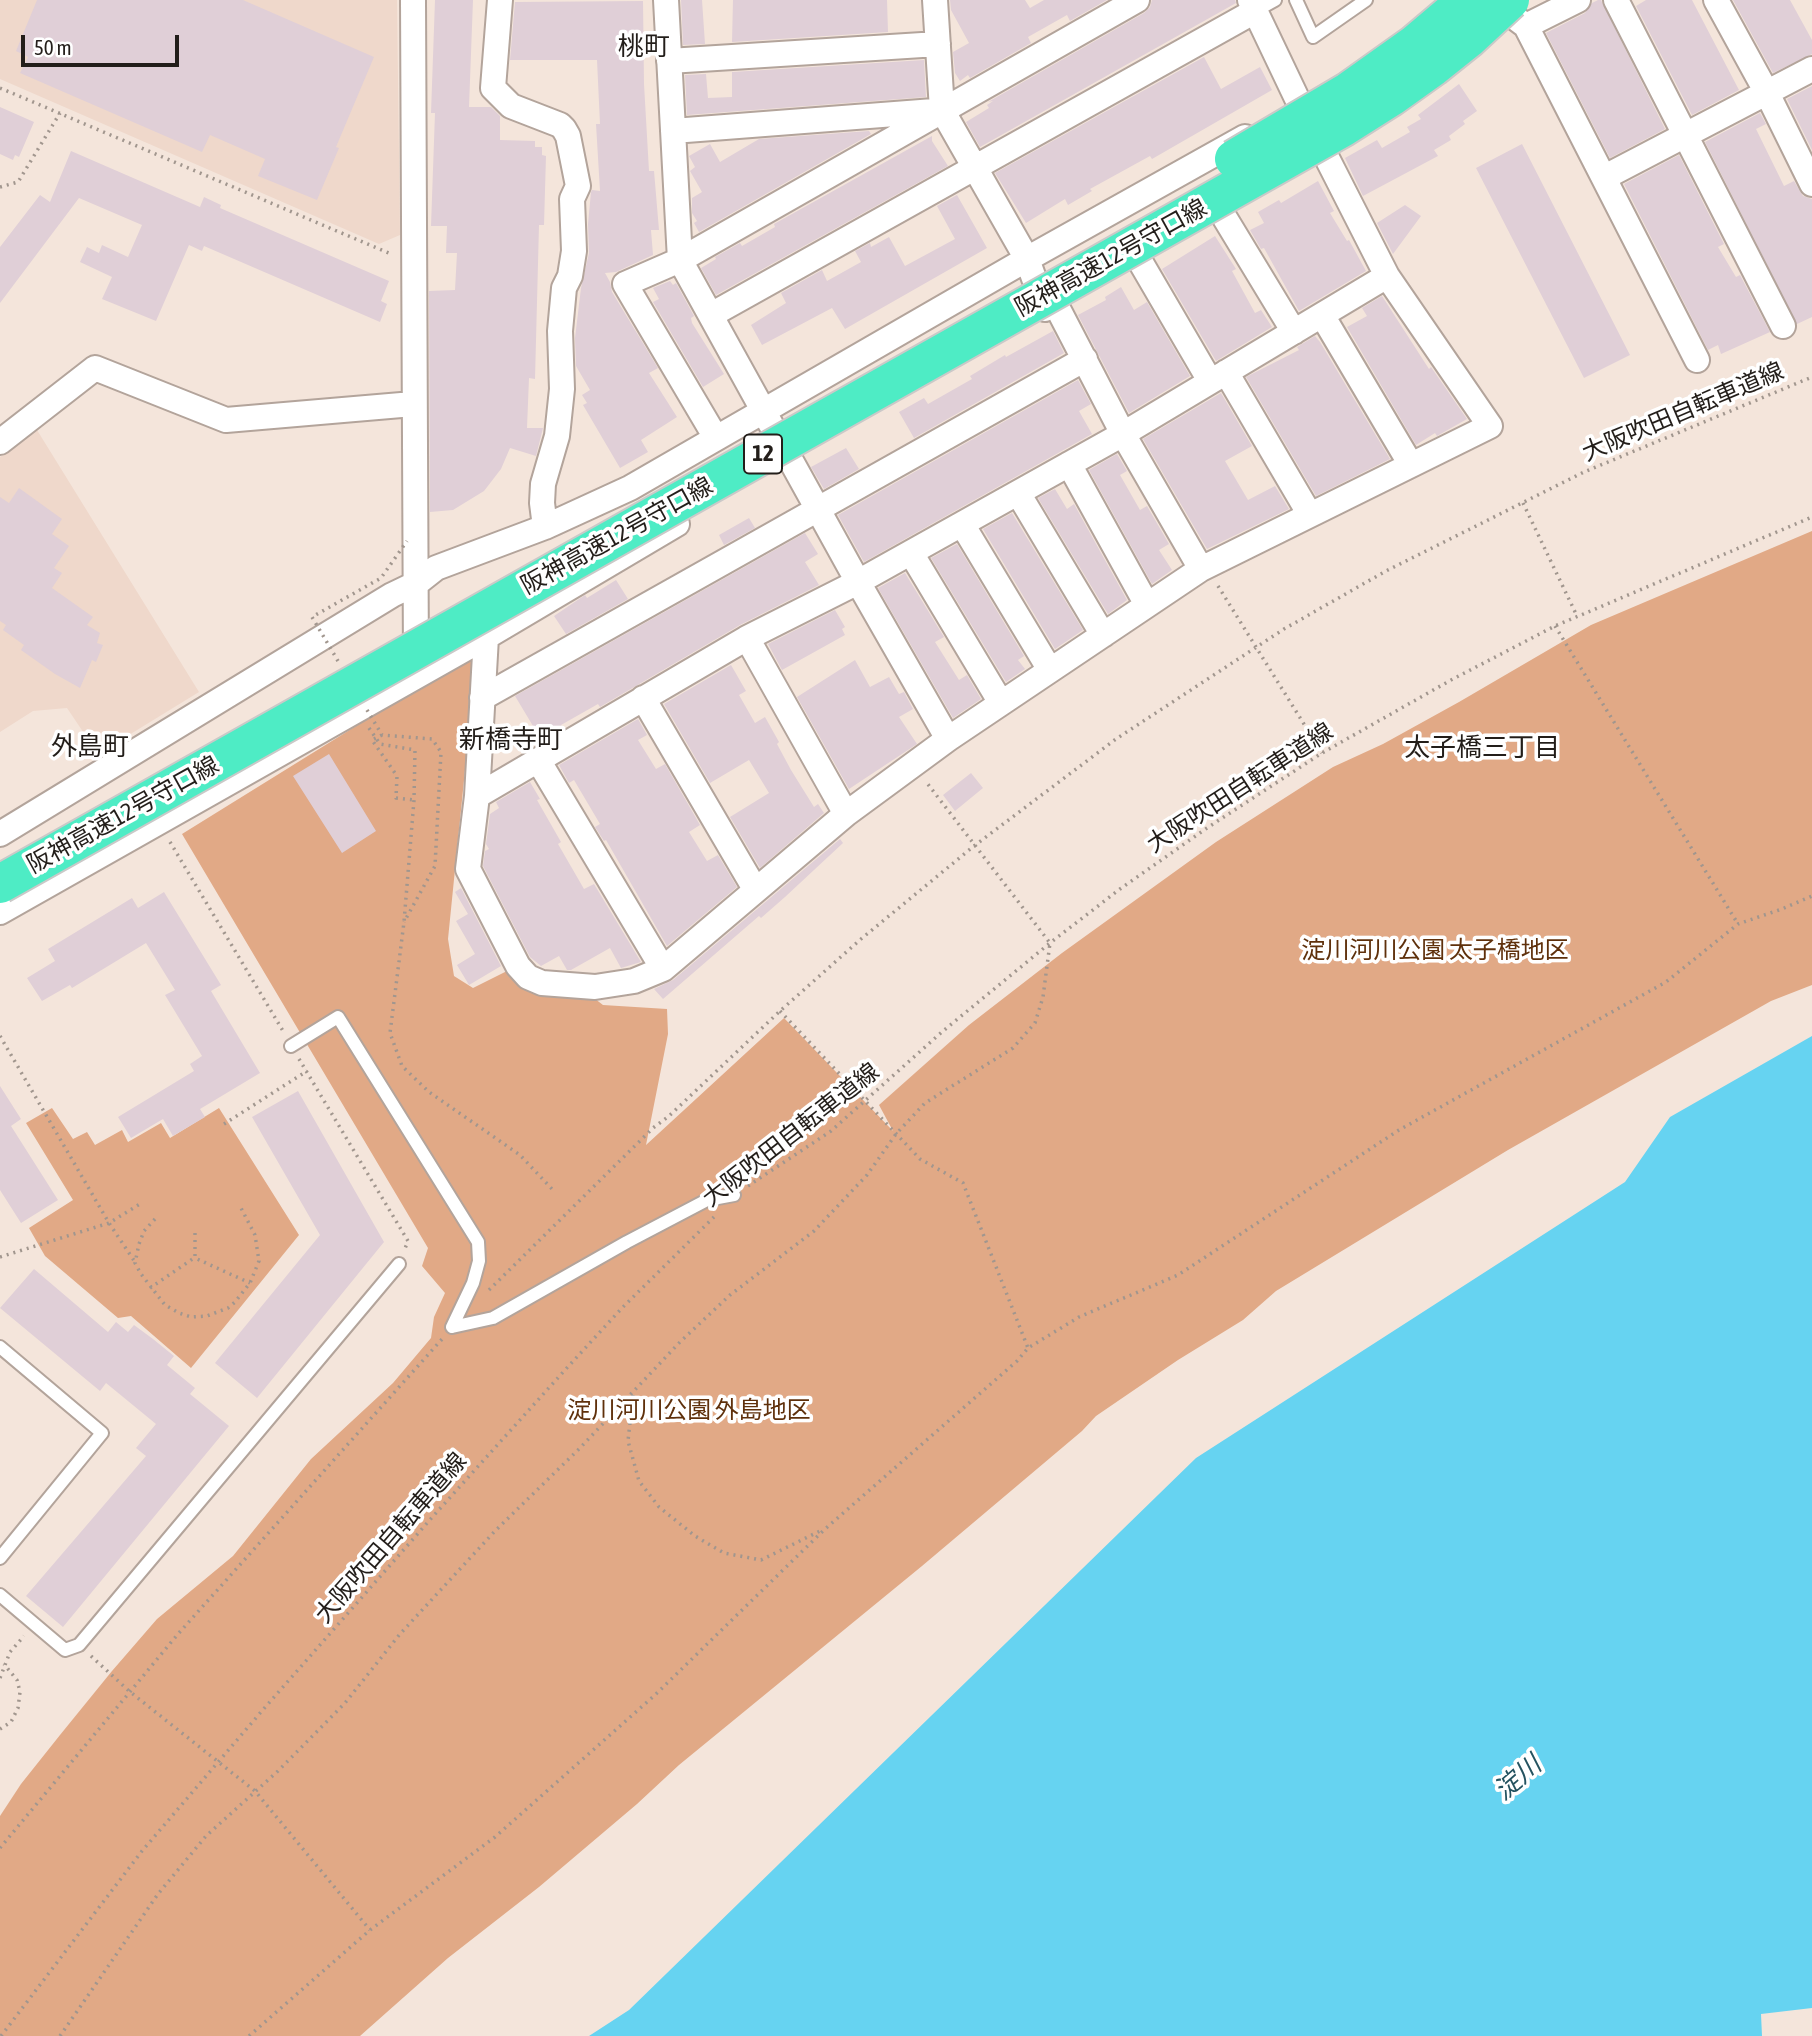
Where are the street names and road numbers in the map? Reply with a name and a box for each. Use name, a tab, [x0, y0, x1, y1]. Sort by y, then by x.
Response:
street label: 阪神高速12号守口線	[1010, 193, 1212, 323]
street label: 大阪吹田自転車道線	[1578, 357, 1788, 467]
road number: 12	[744, 435, 782, 474]
street label: 阪神高速12号守口線	[516, 471, 718, 601]
street label: 大阪吹田自転車道線	[1142, 717, 1338, 859]
street label: 阪神高速12号守口線	[22, 750, 224, 880]
street label: 大阪吹田自転車道線	[697, 1057, 885, 1213]
street label: 大阪吹田自転車道線	[309, 1447, 473, 1629]

